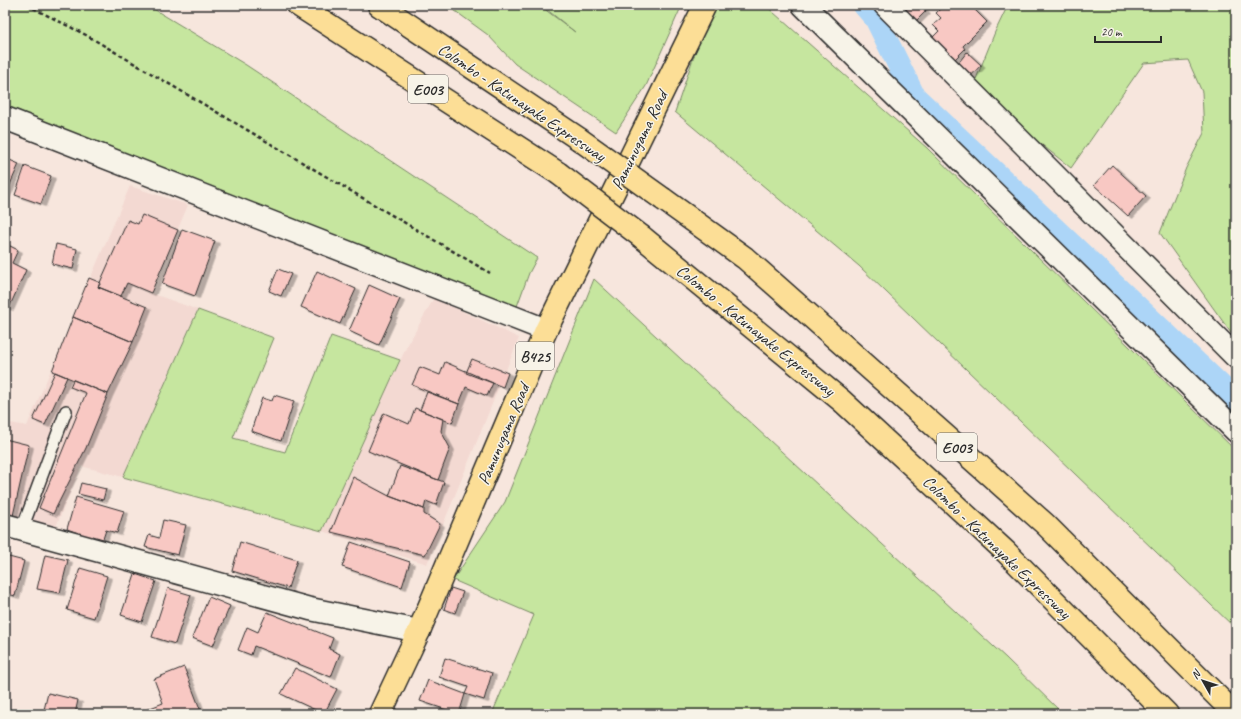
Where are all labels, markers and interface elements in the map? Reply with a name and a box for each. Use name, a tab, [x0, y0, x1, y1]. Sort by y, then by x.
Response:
scale bar	[1095, 18, 1161, 44]
text: 20 m	[1101, 24, 1123, 40]
street label: Colombo - Katunayake Expressway	[434, 38, 611, 167]
road number: E003	[408, 75, 448, 103]
street label: Pamunugama Road	[606, 84, 674, 193]
street label: Colombo - Katunayake Expressway	[672, 260, 840, 402]
road number: B425	[516, 342, 554, 370]
street label: Pamunugama Road	[473, 378, 535, 488]
road number: E003	[937, 433, 977, 461]
street label: Colombo - Katunayake Expressway	[918, 471, 1076, 624]
north arrow	[1183, 661, 1223, 701]
text: N	[1188, 666, 1204, 682]

